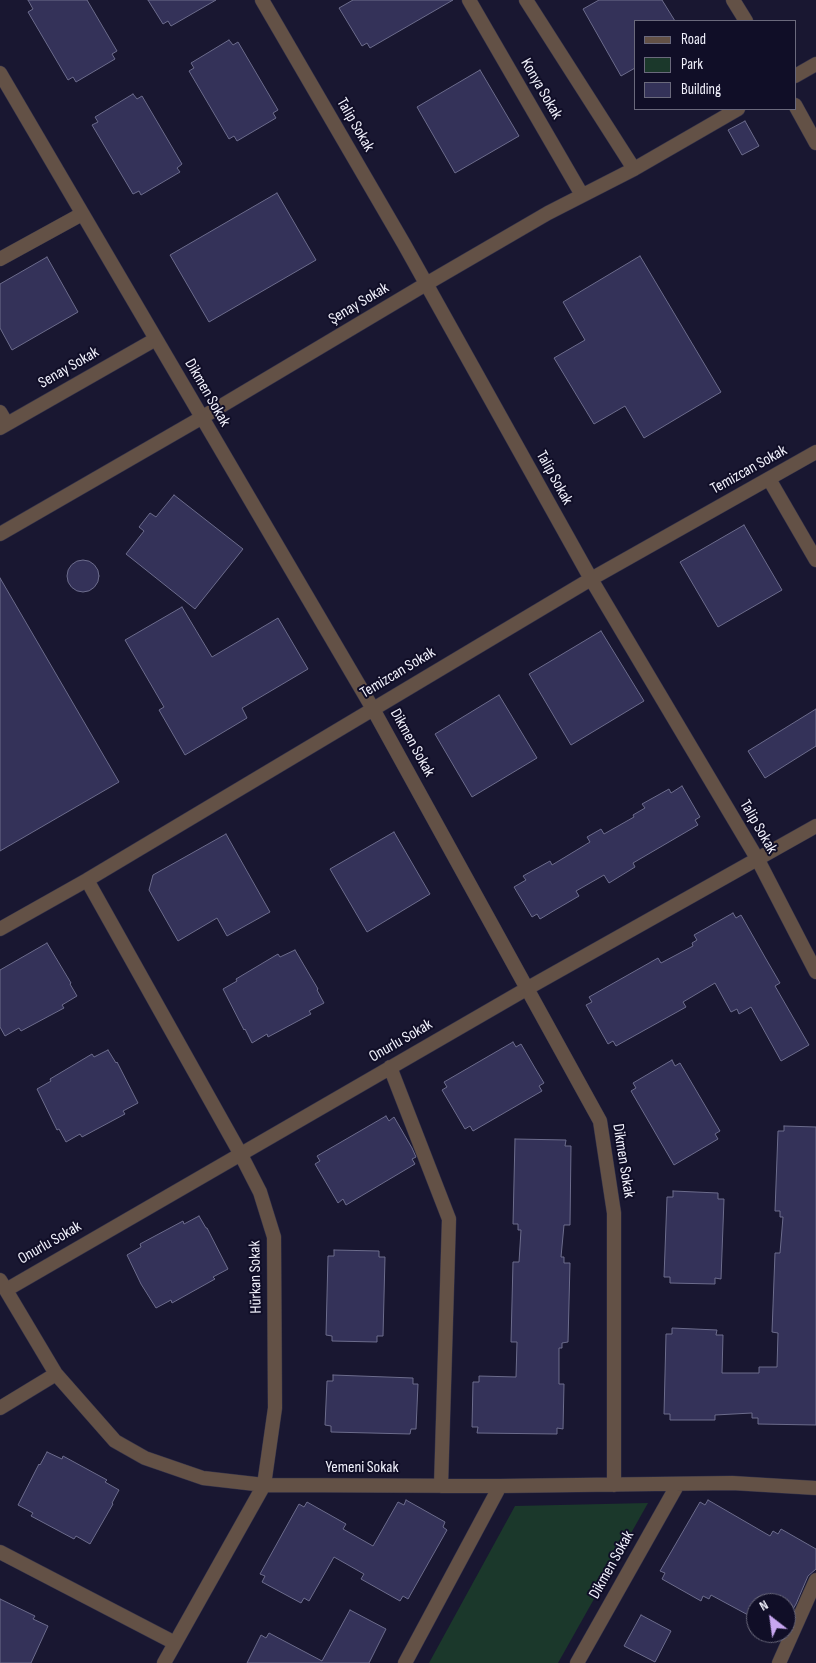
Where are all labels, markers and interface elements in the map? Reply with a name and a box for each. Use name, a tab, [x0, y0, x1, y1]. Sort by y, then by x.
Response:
legend	[634, 20, 796, 110]
text: Road	[681, 30, 706, 49]
street label: Konya Sokak	[516, 55, 566, 123]
text: Park	[681, 55, 703, 74]
text: Building	[681, 80, 721, 99]
street label: Talip Sokak	[332, 95, 378, 155]
street label: Şenay Sokak	[325, 279, 393, 329]
street label: Senay Sokak	[35, 343, 103, 393]
street label: Dikmen Sokak	[180, 356, 234, 430]
street label: Temizcan Sokak	[707, 441, 791, 499]
street label: Talip Sokak	[531, 448, 577, 508]
street label: Temizcan Sokak	[357, 643, 439, 703]
street label: Dikmen Sokak	[385, 706, 439, 780]
street label: Talip Sokak	[735, 797, 781, 857]
street label: Onurlu Sokak	[366, 1015, 436, 1067]
street label: Dikmen Sokak	[608, 1122, 638, 1200]
street label: Onurlu Sokak	[15, 1217, 85, 1269]
street label: Hürkan Sokak	[246, 1240, 266, 1314]
street label: Yemeni Sokak	[325, 1458, 399, 1478]
street label: Dikmen Sokak	[585, 1528, 639, 1602]
north arrow	[746, 1593, 796, 1643]
text: N	[756, 1596, 771, 1615]

